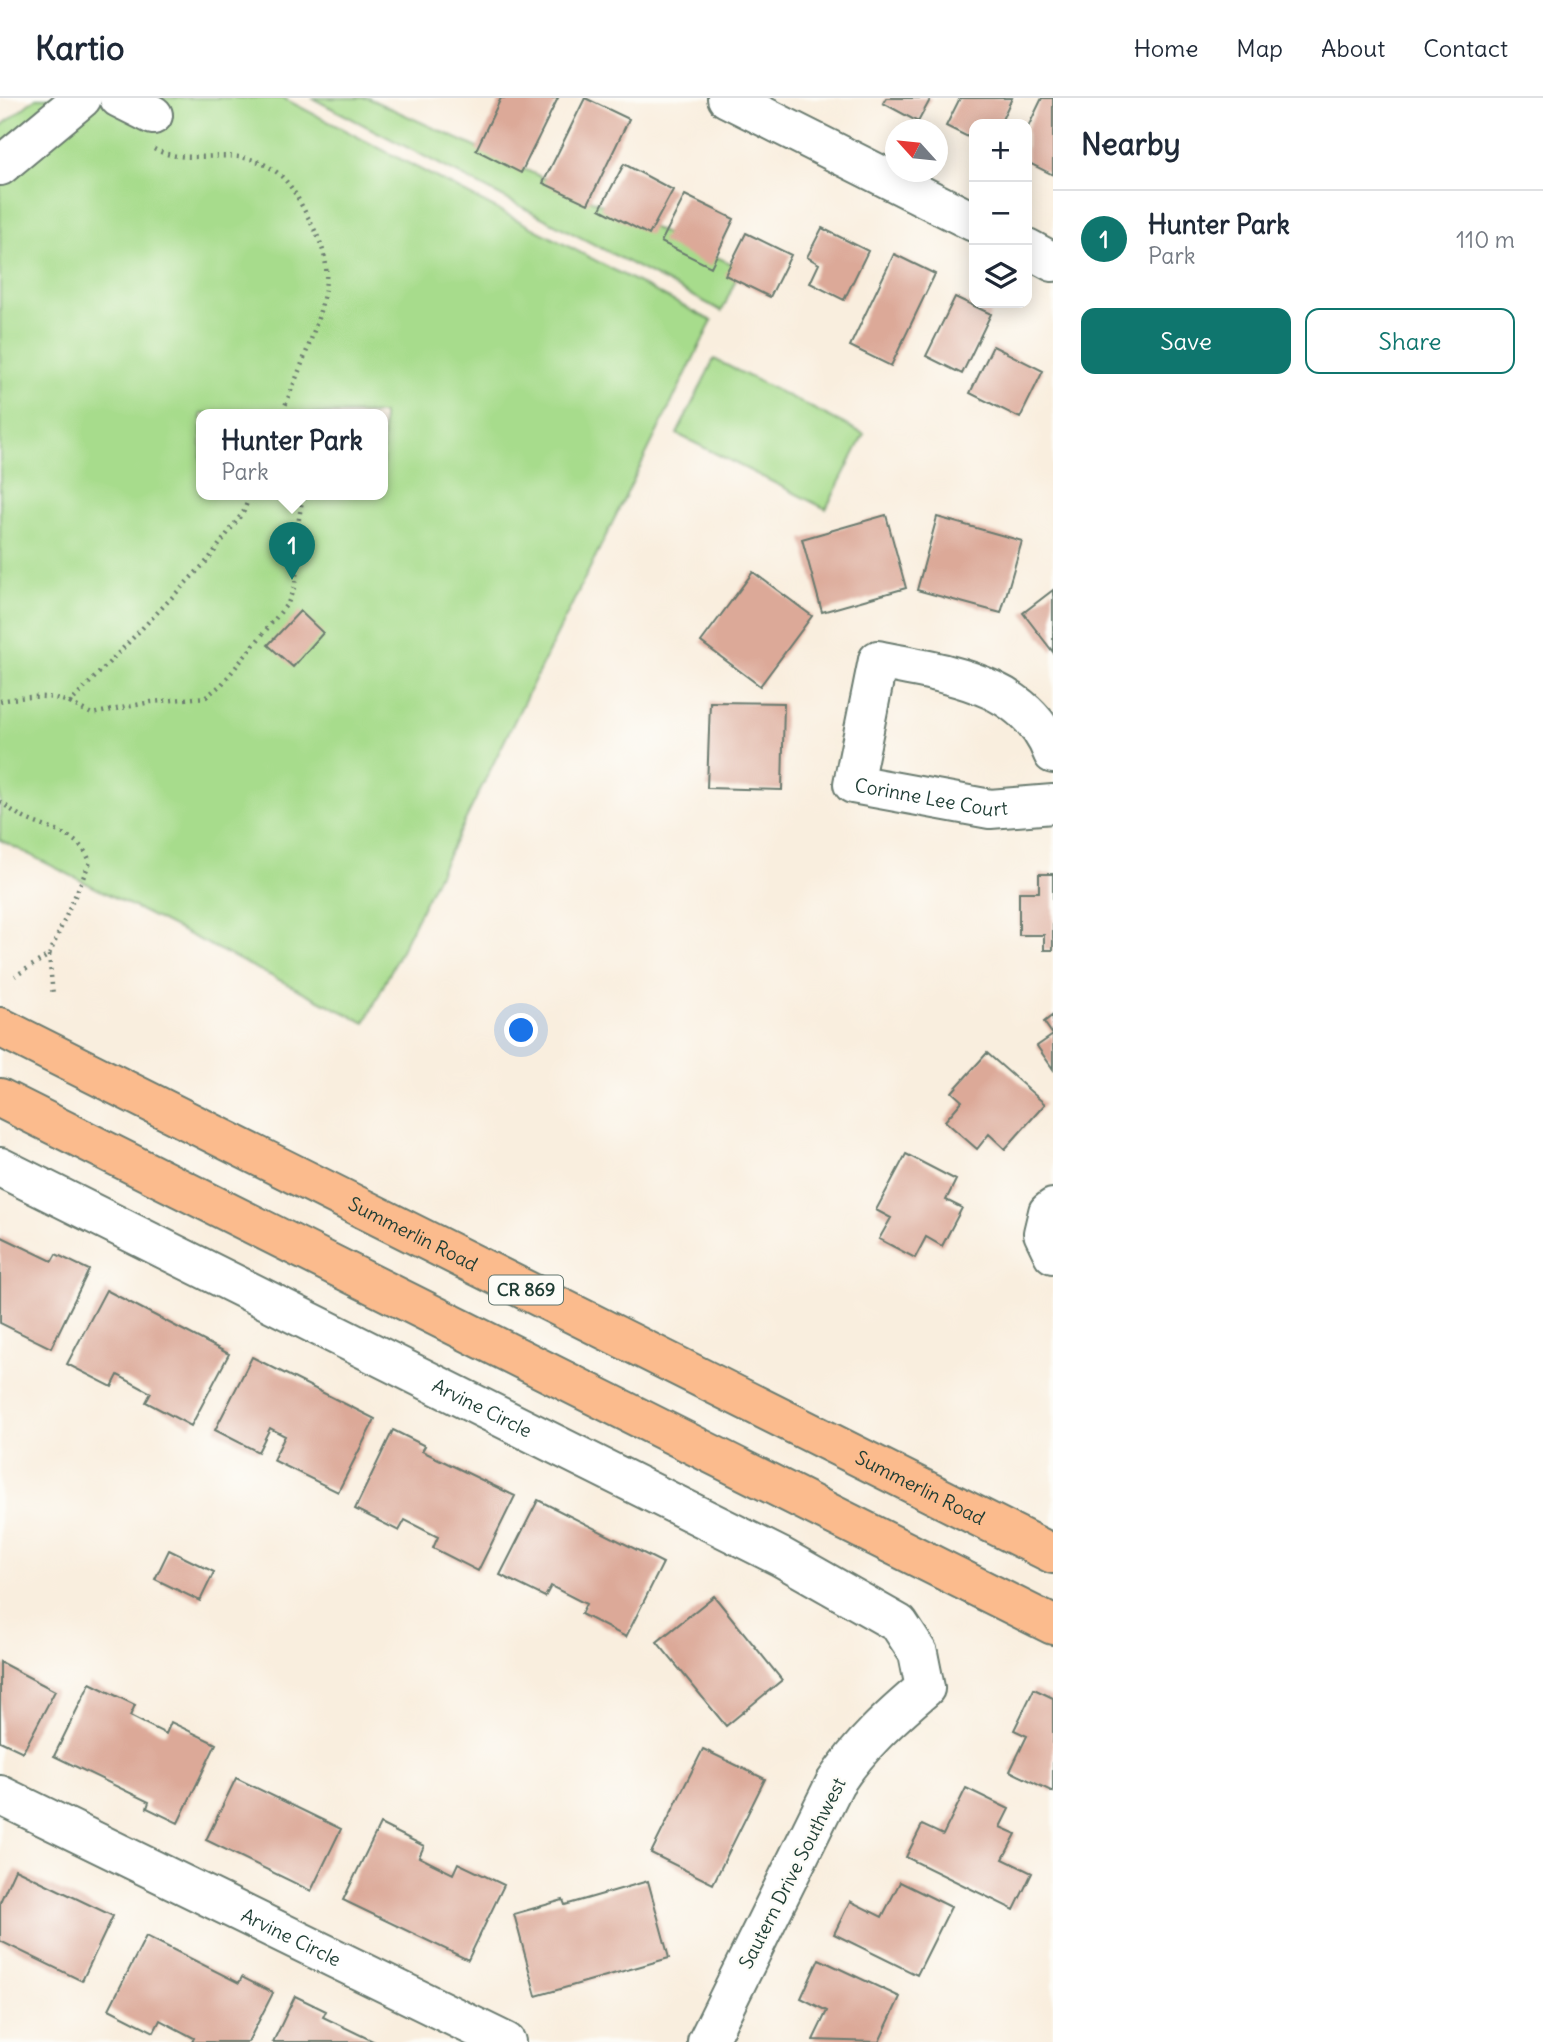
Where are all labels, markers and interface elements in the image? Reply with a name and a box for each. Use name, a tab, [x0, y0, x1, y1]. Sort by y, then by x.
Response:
text: Kartio	[35, 27, 125, 69]
text: Home	[1134, 33, 1198, 63]
text: Map	[1236, 33, 1283, 63]
text: About	[1321, 33, 1385, 63]
text: Contact	[1423, 33, 1508, 63]
north arrow	[885, 119, 948, 182]
map controls	[969, 119, 1032, 308]
button: +	[969, 119, 1032, 182]
text: Nearby	[1081, 125, 1181, 163]
button: −	[969, 182, 1032, 245]
text: Hunter Park	[1148, 208, 1290, 241]
text: 1	[1099, 225, 1109, 254]
text: 110 m	[1456, 225, 1515, 254]
text: Park	[1148, 241, 1196, 270]
button: layers	[969, 245, 1032, 308]
button: Save	[1081, 308, 1291, 374]
button: Share	[1305, 308, 1515, 374]
popup	[196, 409, 388, 500]
text: Hunter Park	[221, 424, 363, 457]
text: Park	[221, 457, 269, 486]
pin: 1	[269, 522, 315, 580]
street label: Corinne Lee Court	[853, 773, 1009, 821]
your location	[504, 1013, 538, 1047]
street label: Summerlin Road	[344, 1191, 482, 1276]
road number: CR 869	[489, 1275, 563, 1304]
street label: Arvine Circle	[429, 1373, 536, 1443]
street label: Summerlin Road	[851, 1445, 989, 1530]
street label: Sautern Drive Southwest	[733, 1773, 851, 1973]
street label: Arvine Circle	[237, 1903, 345, 1972]

